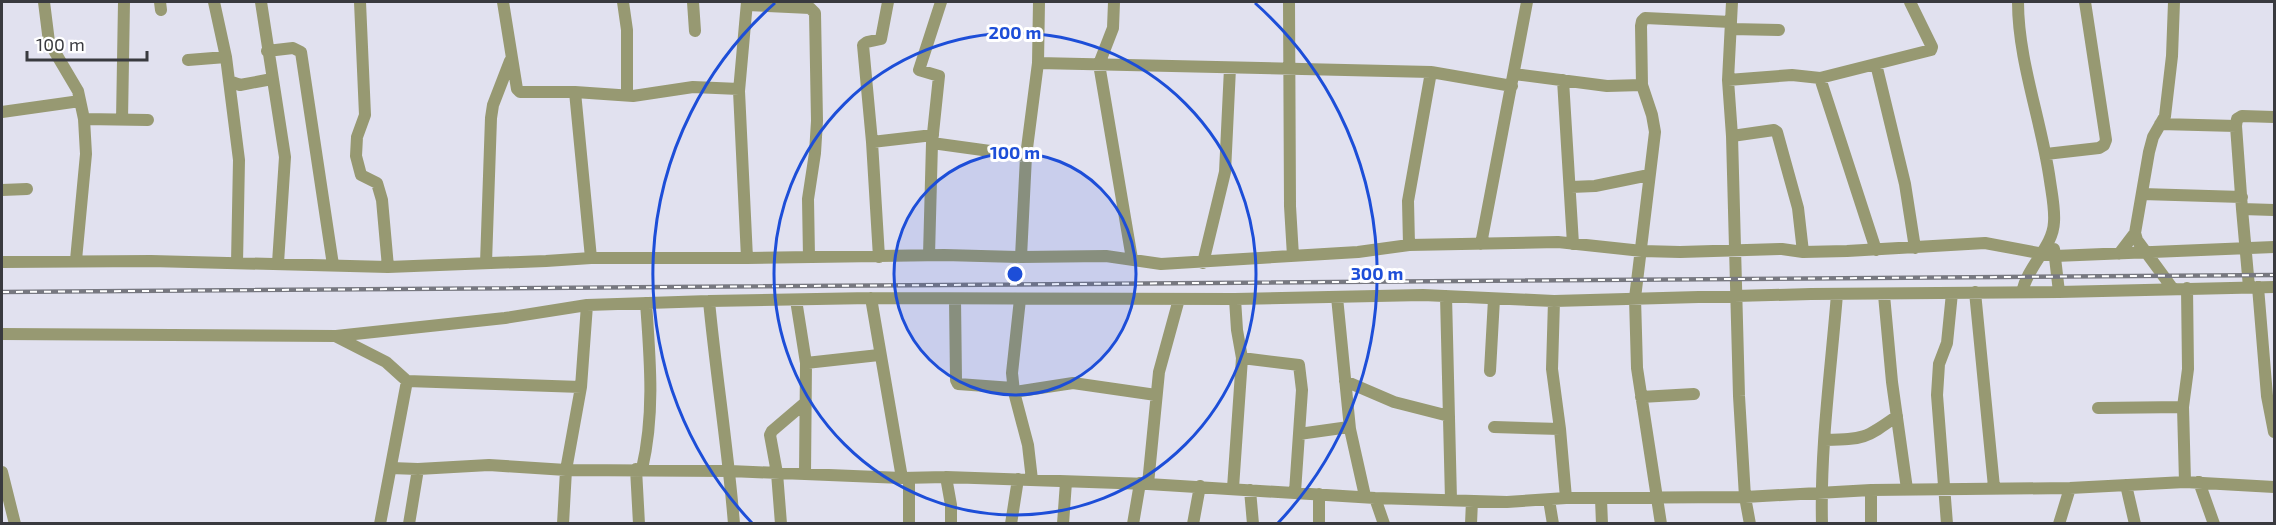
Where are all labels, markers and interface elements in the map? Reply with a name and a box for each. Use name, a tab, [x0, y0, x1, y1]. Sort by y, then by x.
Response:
text: 200 m	[989, 21, 1041, 43]
scale bar	[27, 24, 147, 62]
text: 100 m	[36, 33, 85, 55]
text: 100 m	[990, 141, 1040, 163]
text: 300 m	[1351, 262, 1403, 284]
centre of rings	[1005, 264, 1025, 284]

